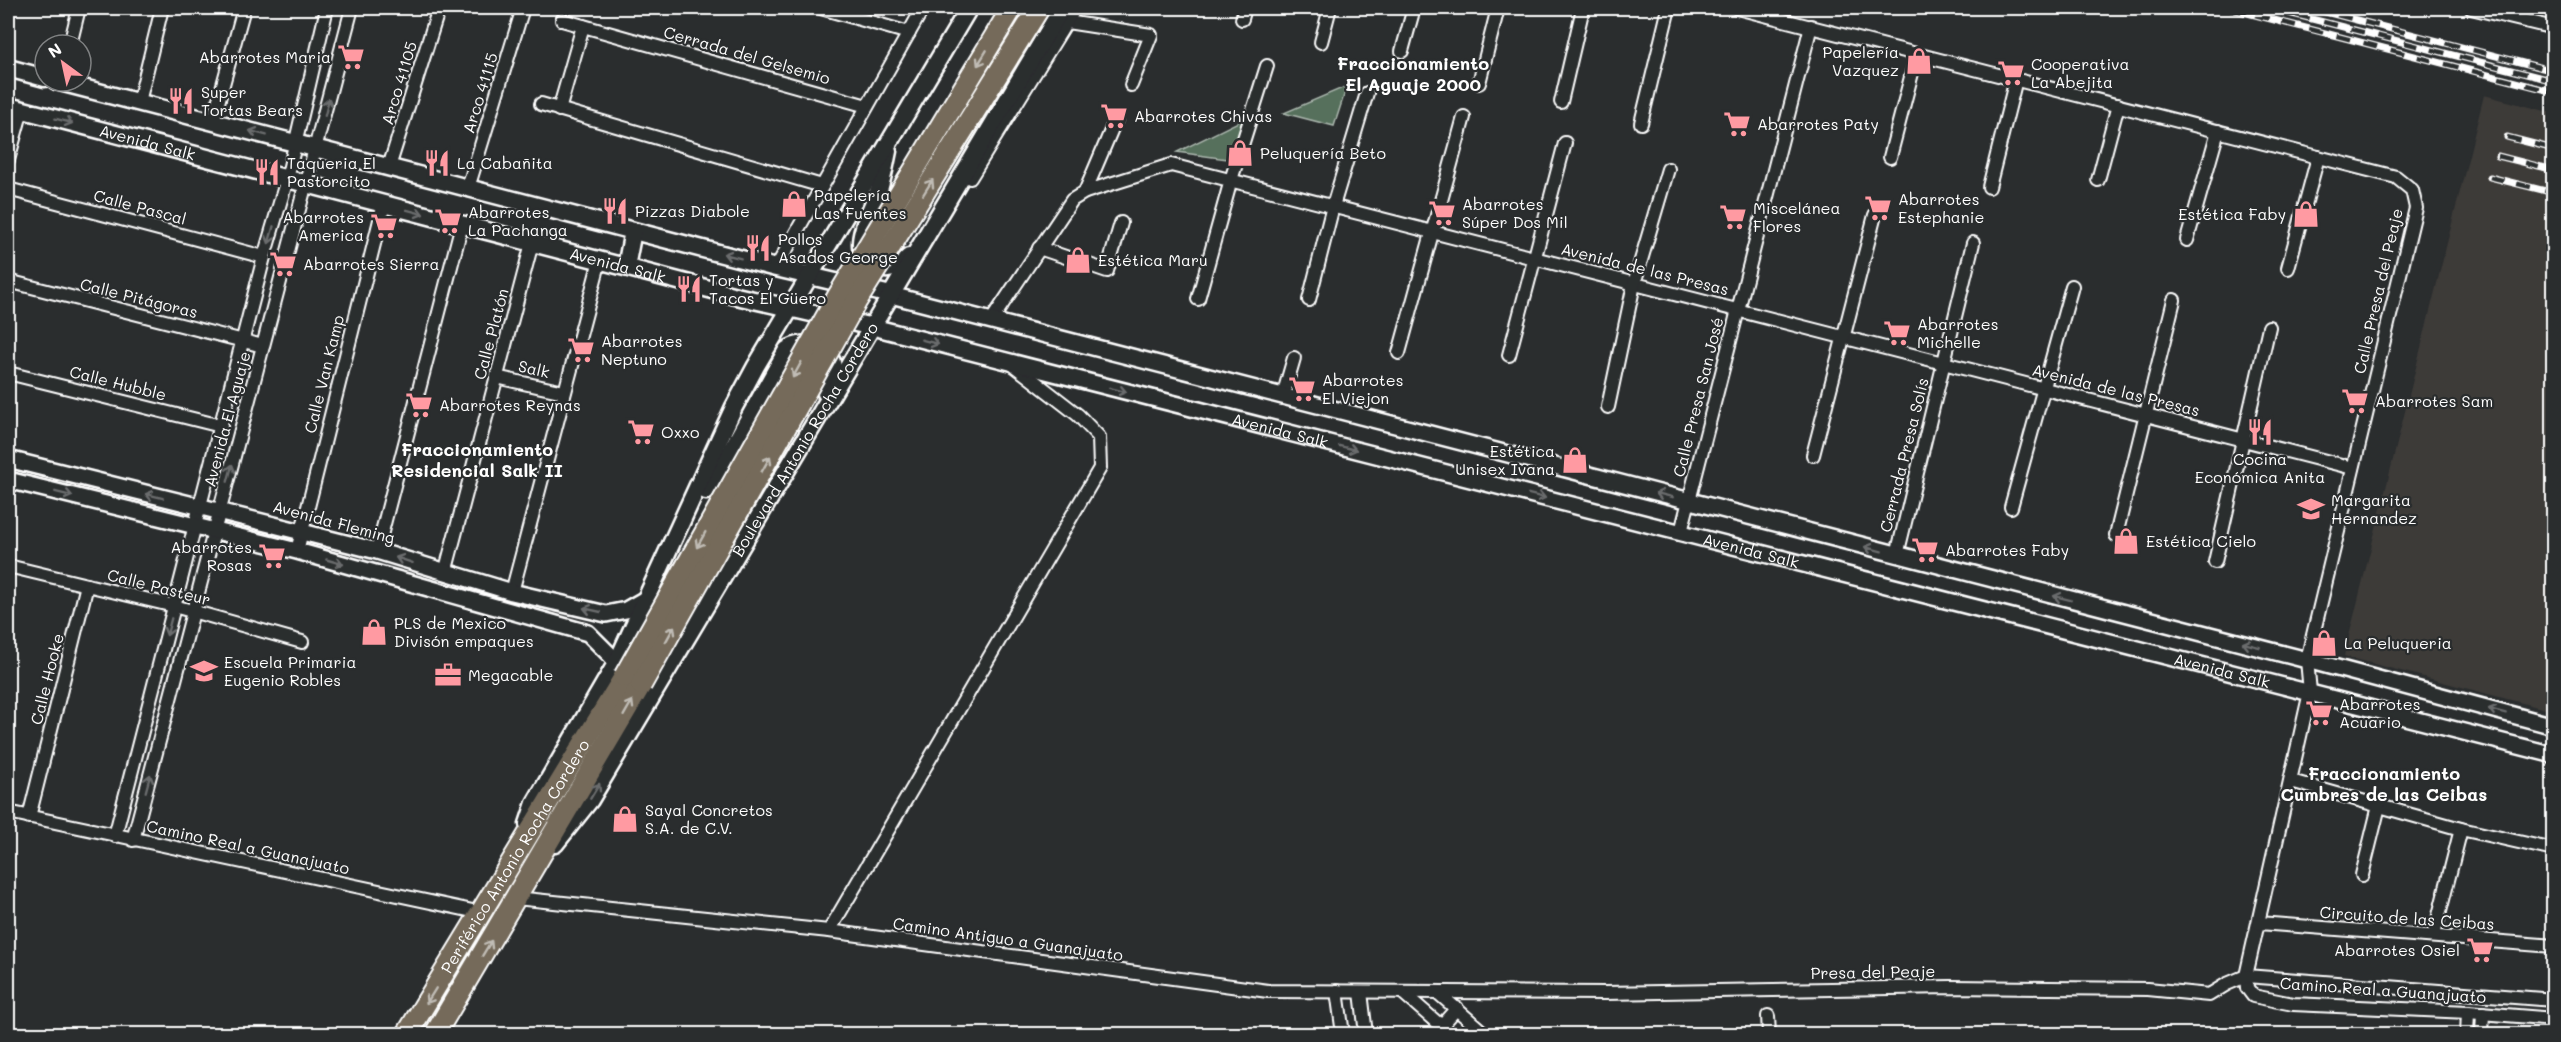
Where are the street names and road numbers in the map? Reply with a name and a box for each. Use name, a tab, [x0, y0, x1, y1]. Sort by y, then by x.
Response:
street label: Cerrada del Gelsemio	[661, 21, 833, 88]
street label: Arco 41105	[376, 39, 421, 127]
street label: Arco 41115	[457, 50, 502, 136]
street label: Avenida Salk	[97, 119, 198, 164]
street label: Calle Pascal	[91, 184, 189, 229]
street label: Calle Presa del Peaje	[2348, 206, 2407, 376]
street label: Avenida de las Presas	[1559, 238, 1731, 300]
street label: Avenida Salk	[567, 242, 668, 287]
street label: Calle Pitágoras	[78, 273, 200, 322]
street label: Calle Platón	[468, 286, 513, 382]
street label: Calle Van Kamp	[299, 313, 348, 435]
street label: Calle Presa San José	[1667, 315, 1728, 479]
street label: Boulevard Antonio Rocha Cordero	[727, 318, 882, 560]
street label: Avenida El Aguaje	[198, 349, 255, 489]
street label: Salk	[516, 355, 552, 382]
street label: Avenida de las Presas	[2030, 359, 2202, 421]
street label: Calle Hubble	[68, 360, 169, 405]
street label: Cerrada Presa Solís	[1874, 375, 1933, 534]
street label: Avenida Salk	[1230, 408, 1330, 452]
street label: Avenida Fleming	[271, 495, 397, 548]
street label: Avenida Salk	[1701, 528, 1801, 572]
street label: Calle Pasteur	[105, 564, 213, 609]
street label: Calle Hooke	[25, 631, 68, 727]
street label: Avenida Salk	[2172, 648, 2272, 692]
street label: Periférico Antonio Rocha Cordero	[436, 735, 594, 977]
street label: Camino Real a Guanajuato	[145, 815, 351, 878]
street label: Circuito de las Ceibas	[2319, 901, 2495, 934]
street label: Camino Antiguo a Guanajuato	[892, 912, 1124, 965]
street label: Presa del Peaje	[1810, 960, 1936, 983]
street label: Camino Real a Guanajuato	[2279, 972, 2487, 1007]

